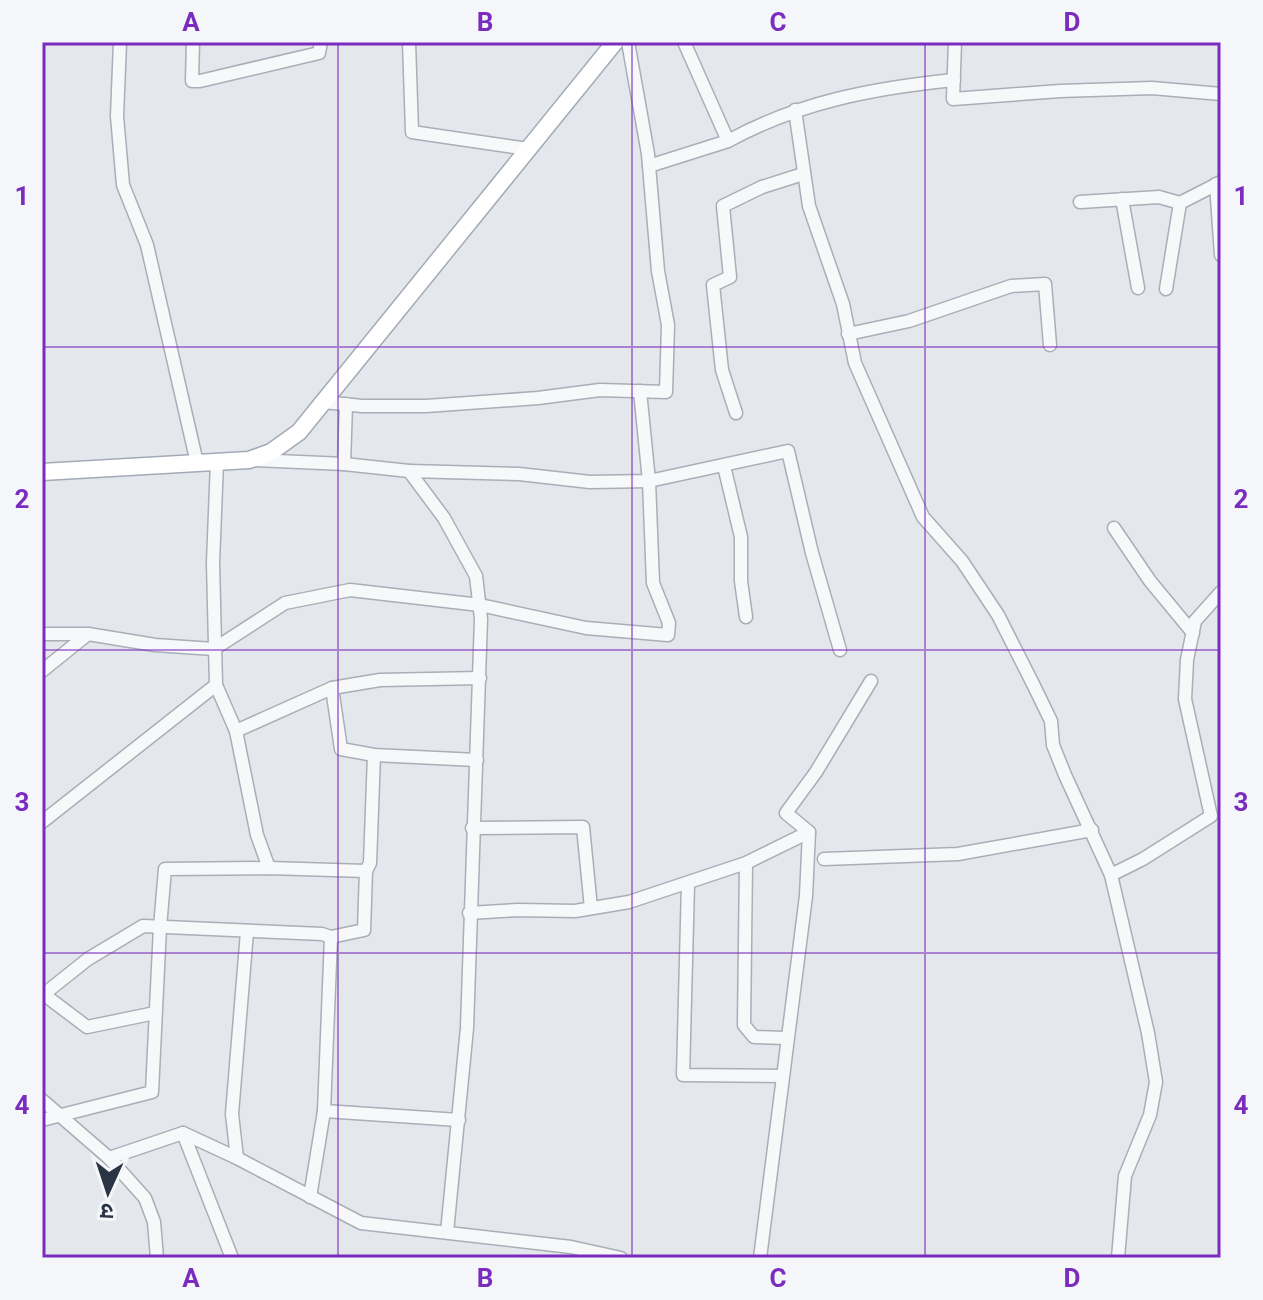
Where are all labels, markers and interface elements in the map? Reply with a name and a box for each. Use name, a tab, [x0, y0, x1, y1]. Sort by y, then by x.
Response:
text: A	[182, 7, 200, 37]
text: B	[477, 7, 493, 37]
text: C	[769, 7, 787, 37]
text: D	[1064, 7, 1080, 37]
text: 1	[15, 181, 29, 211]
text: 1	[1234, 181, 1248, 211]
text: 2	[15, 484, 29, 514]
text: 2	[1234, 484, 1248, 514]
text: 3	[15, 787, 29, 817]
text: 3	[1234, 787, 1248, 817]
text: 4	[15, 1090, 30, 1120]
text: 4	[1234, 1090, 1249, 1120]
north arrow	[68, 1152, 148, 1232]
text: उ	[99, 1199, 114, 1224]
text: A	[182, 1263, 200, 1293]
text: B	[477, 1263, 493, 1293]
text: C	[769, 1263, 787, 1293]
text: D	[1064, 1263, 1080, 1293]

